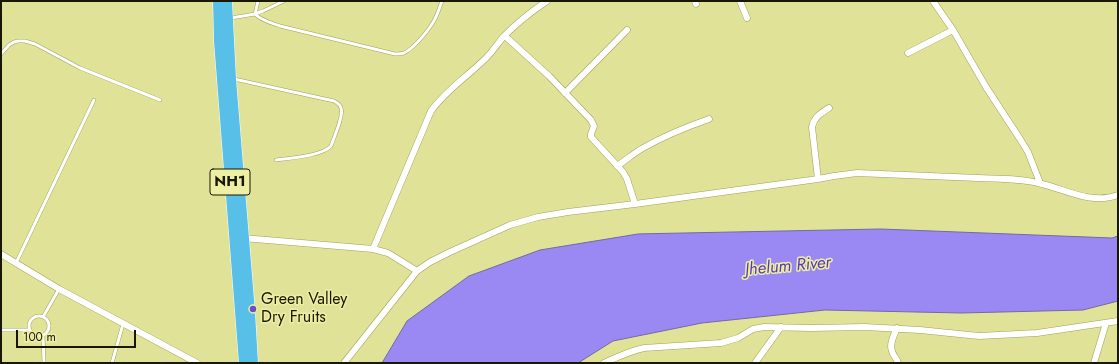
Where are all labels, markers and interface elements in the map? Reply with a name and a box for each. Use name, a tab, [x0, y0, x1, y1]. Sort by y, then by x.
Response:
road number: NH1	[210, 169, 250, 195]
water label: Jhelum River	[744, 253, 832, 281]
place label: Green Valley Dry Fruits	[261, 290, 347, 328]
marker: Green Valley Dry Fruits	[248, 304, 258, 314]
scale bar	[18, 322, 138, 348]
text: 100 m	[23, 328, 56, 346]

